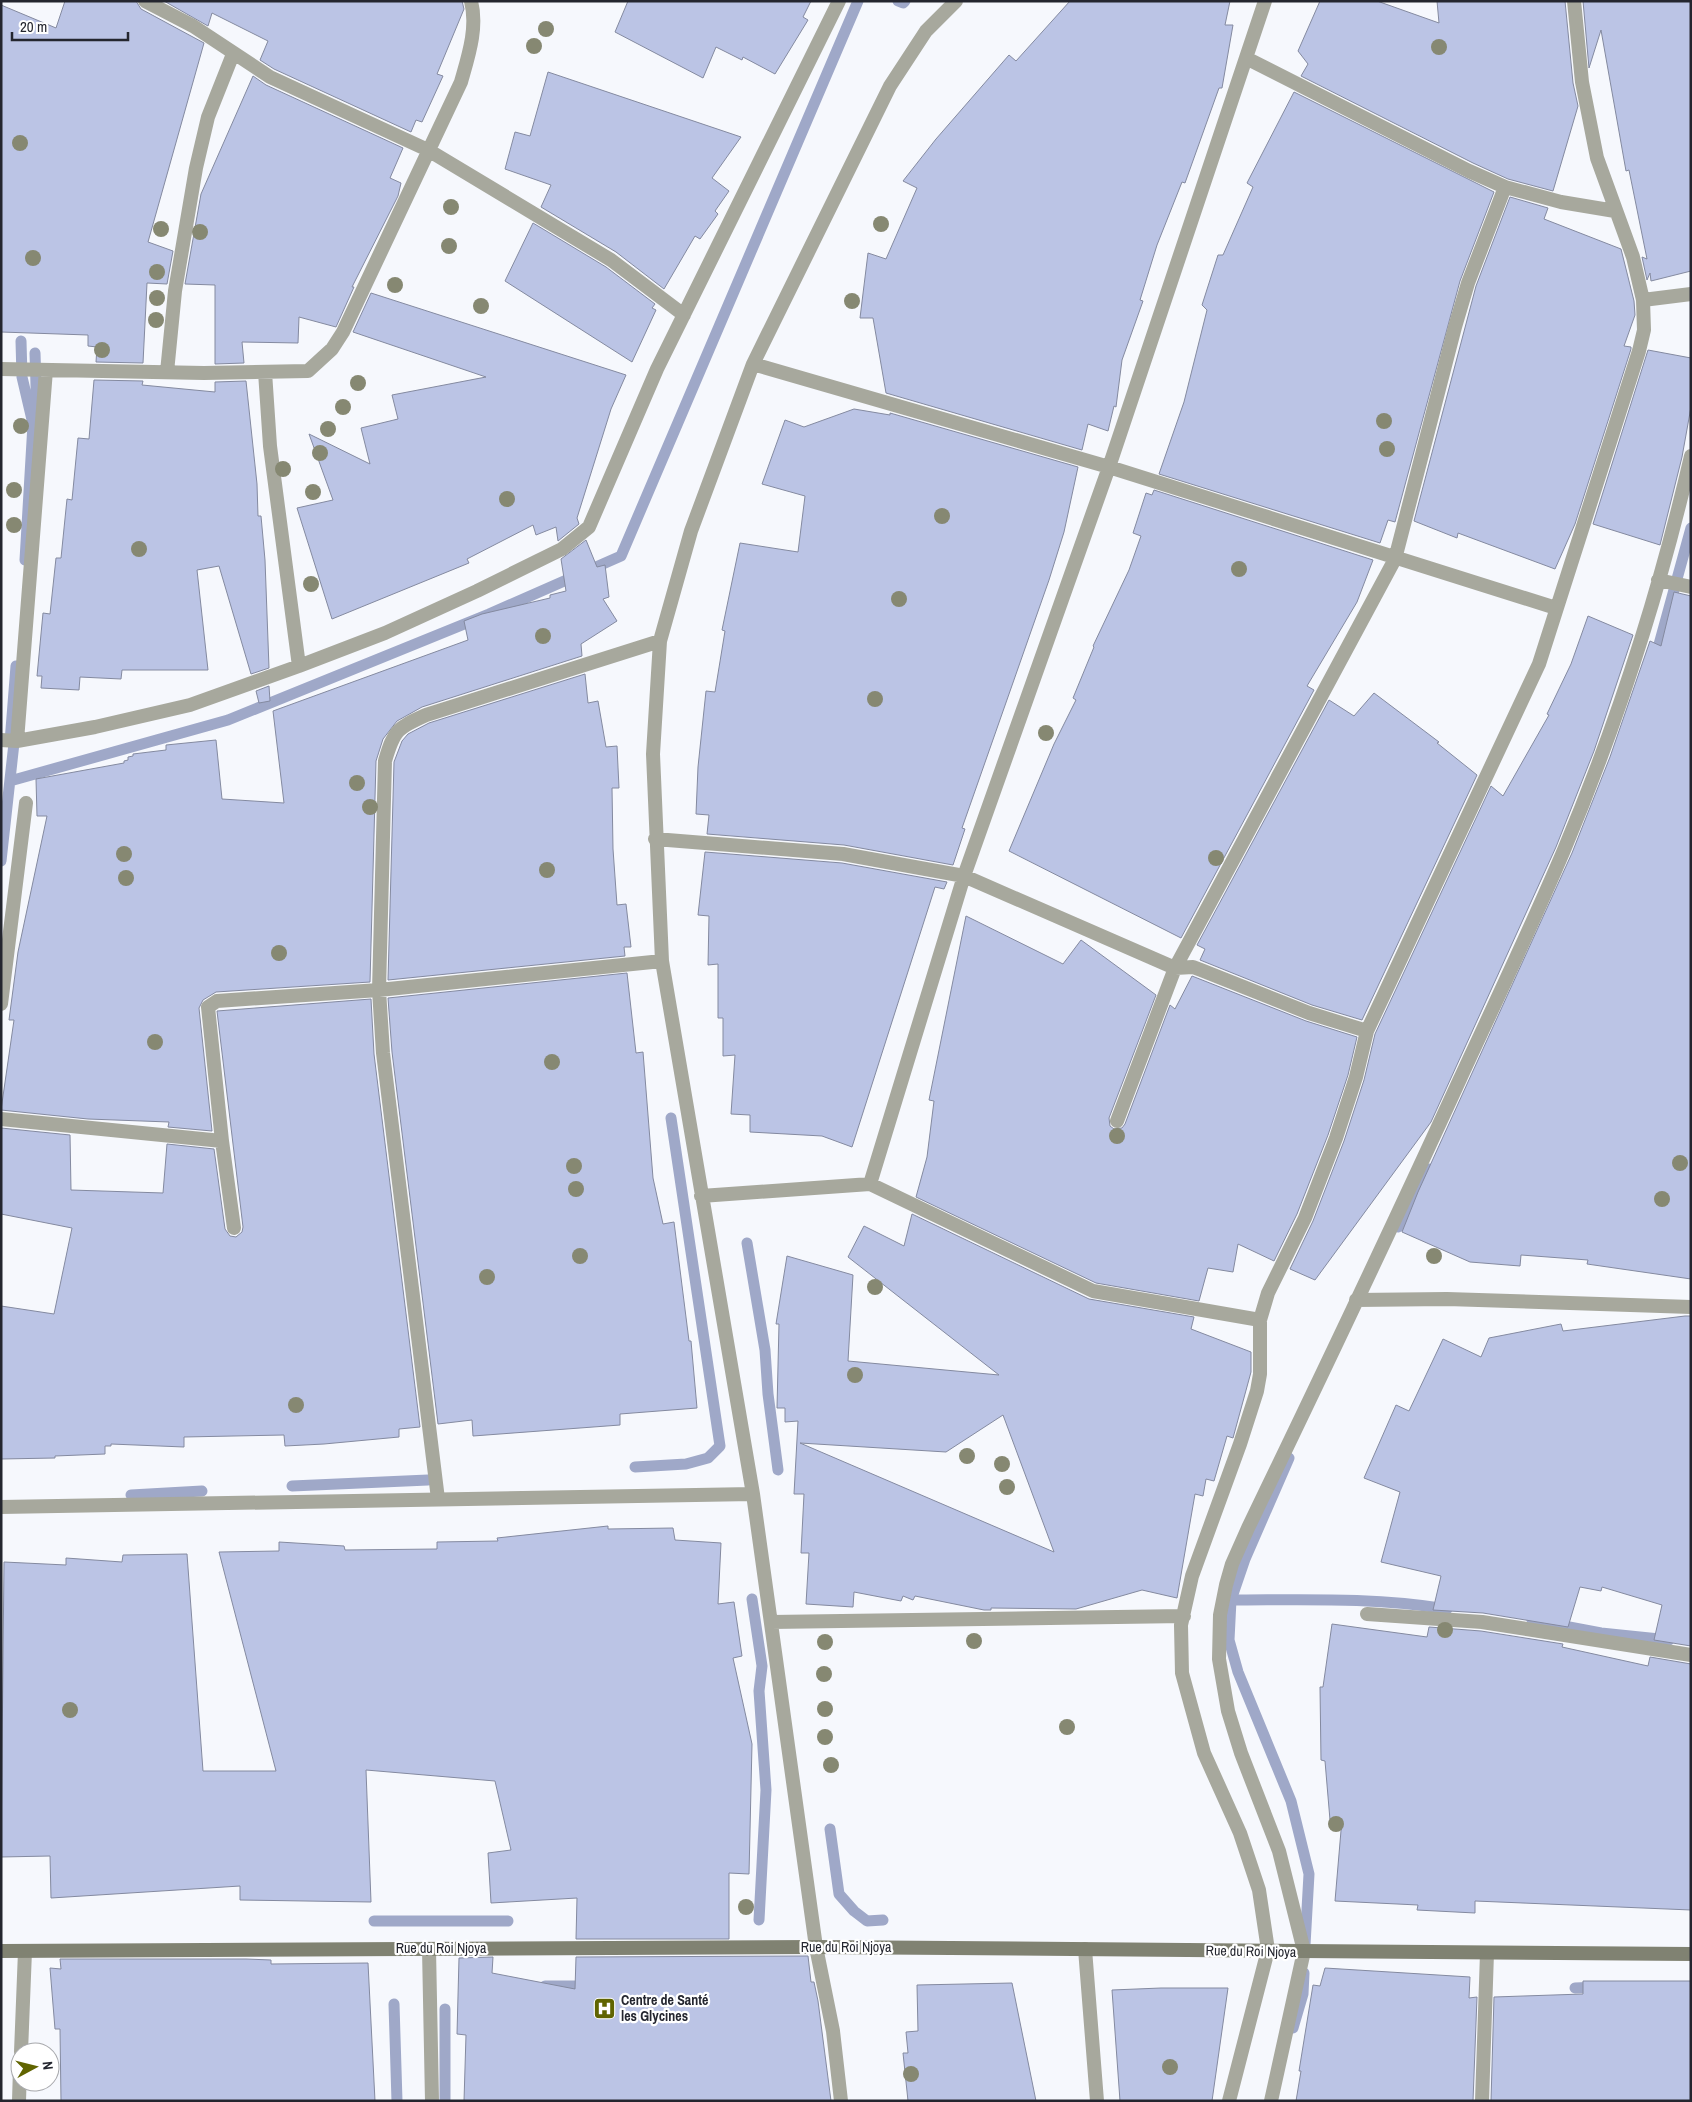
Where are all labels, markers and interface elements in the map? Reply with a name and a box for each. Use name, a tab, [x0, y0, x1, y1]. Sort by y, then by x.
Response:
scale bar	[12, 10, 129, 42]
text: 20 m	[20, 16, 47, 37]
street label: Rue du Roi Njoya	[801, 1938, 892, 1956]
street label: Rue du Roi Njoya	[396, 1939, 487, 1957]
street label: Rue du Roi Njoya	[1206, 1941, 1297, 1961]
place label: Centre de Santé les Glycines	[621, 1991, 708, 2025]
hospital icon: Centre de Santé les Glycines	[593, 1996, 617, 2020]
north arrow	[10, 2042, 60, 2092]
text: N	[38, 2060, 57, 2071]

